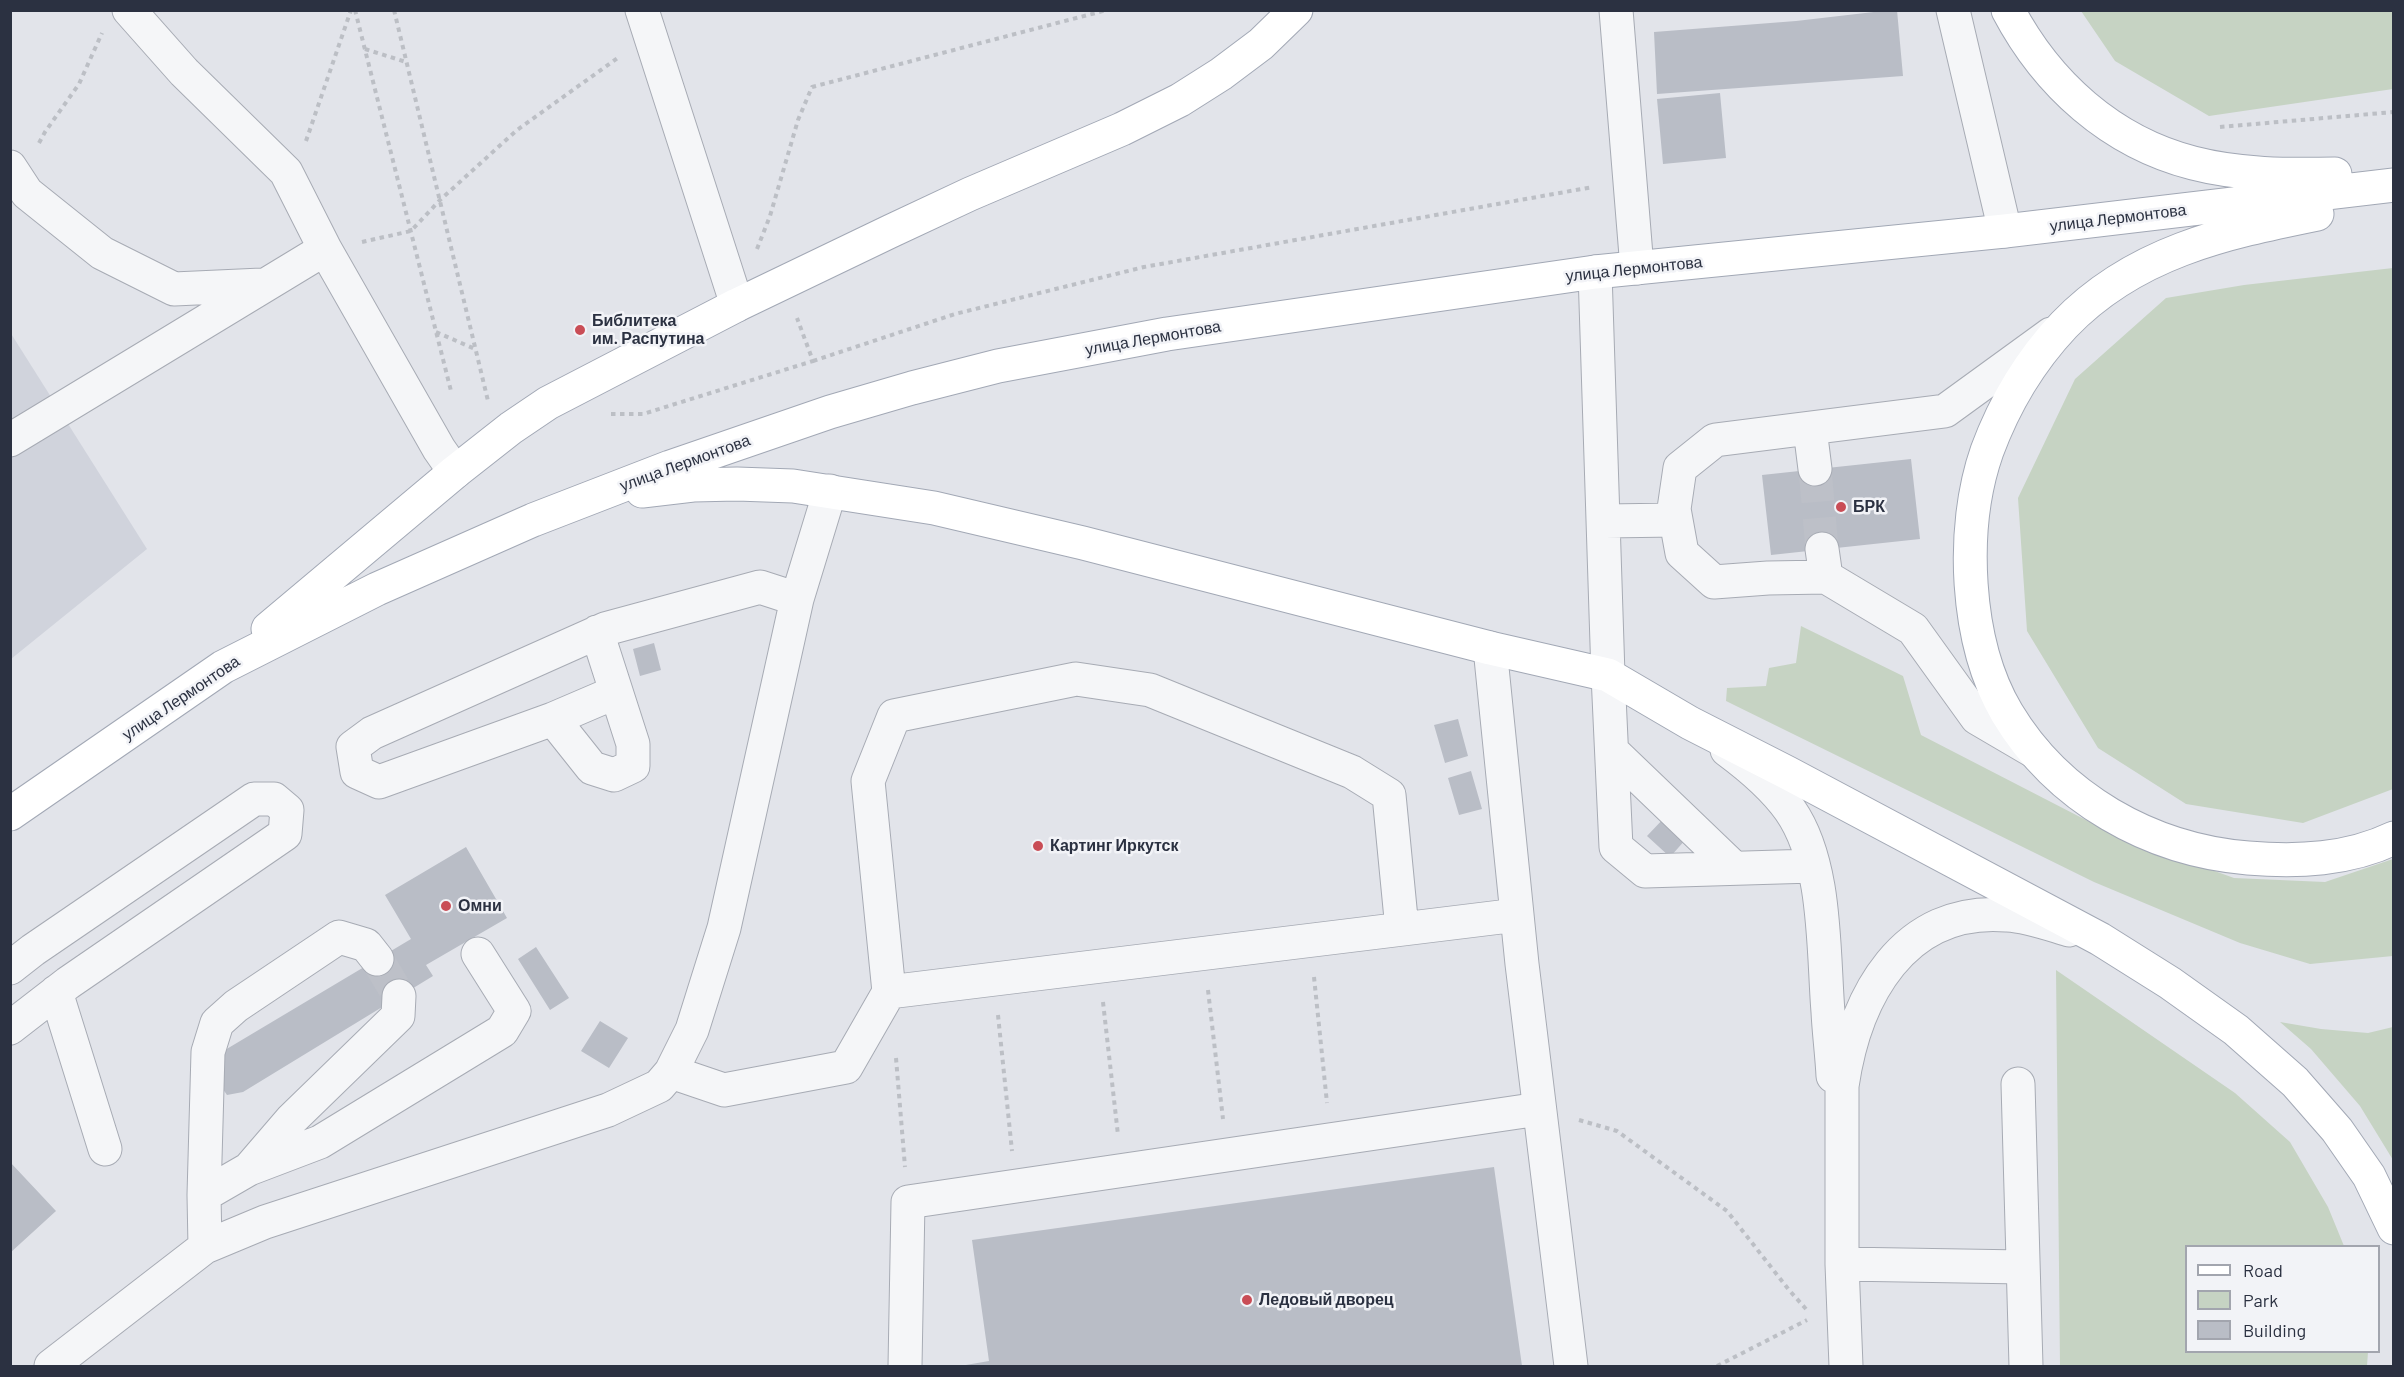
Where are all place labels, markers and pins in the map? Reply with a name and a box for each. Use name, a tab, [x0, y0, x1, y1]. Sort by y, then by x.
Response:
place label: Библитека им. Распутина	[592, 311, 704, 349]
marker: Библитека им. Распутина	[573, 323, 587, 337]
place label: БРК	[1853, 497, 1885, 517]
marker: БРК	[1834, 500, 1848, 514]
place label: Картинг Иркутск	[1050, 836, 1179, 856]
marker: Картинг Иркутск	[1031, 839, 1045, 853]
place label: Омни	[458, 896, 502, 916]
marker: Омни	[439, 899, 453, 913]
place label: Ледовый дворец	[1259, 1290, 1394, 1310]
marker: Ледовый дворец	[1240, 1293, 1254, 1307]

